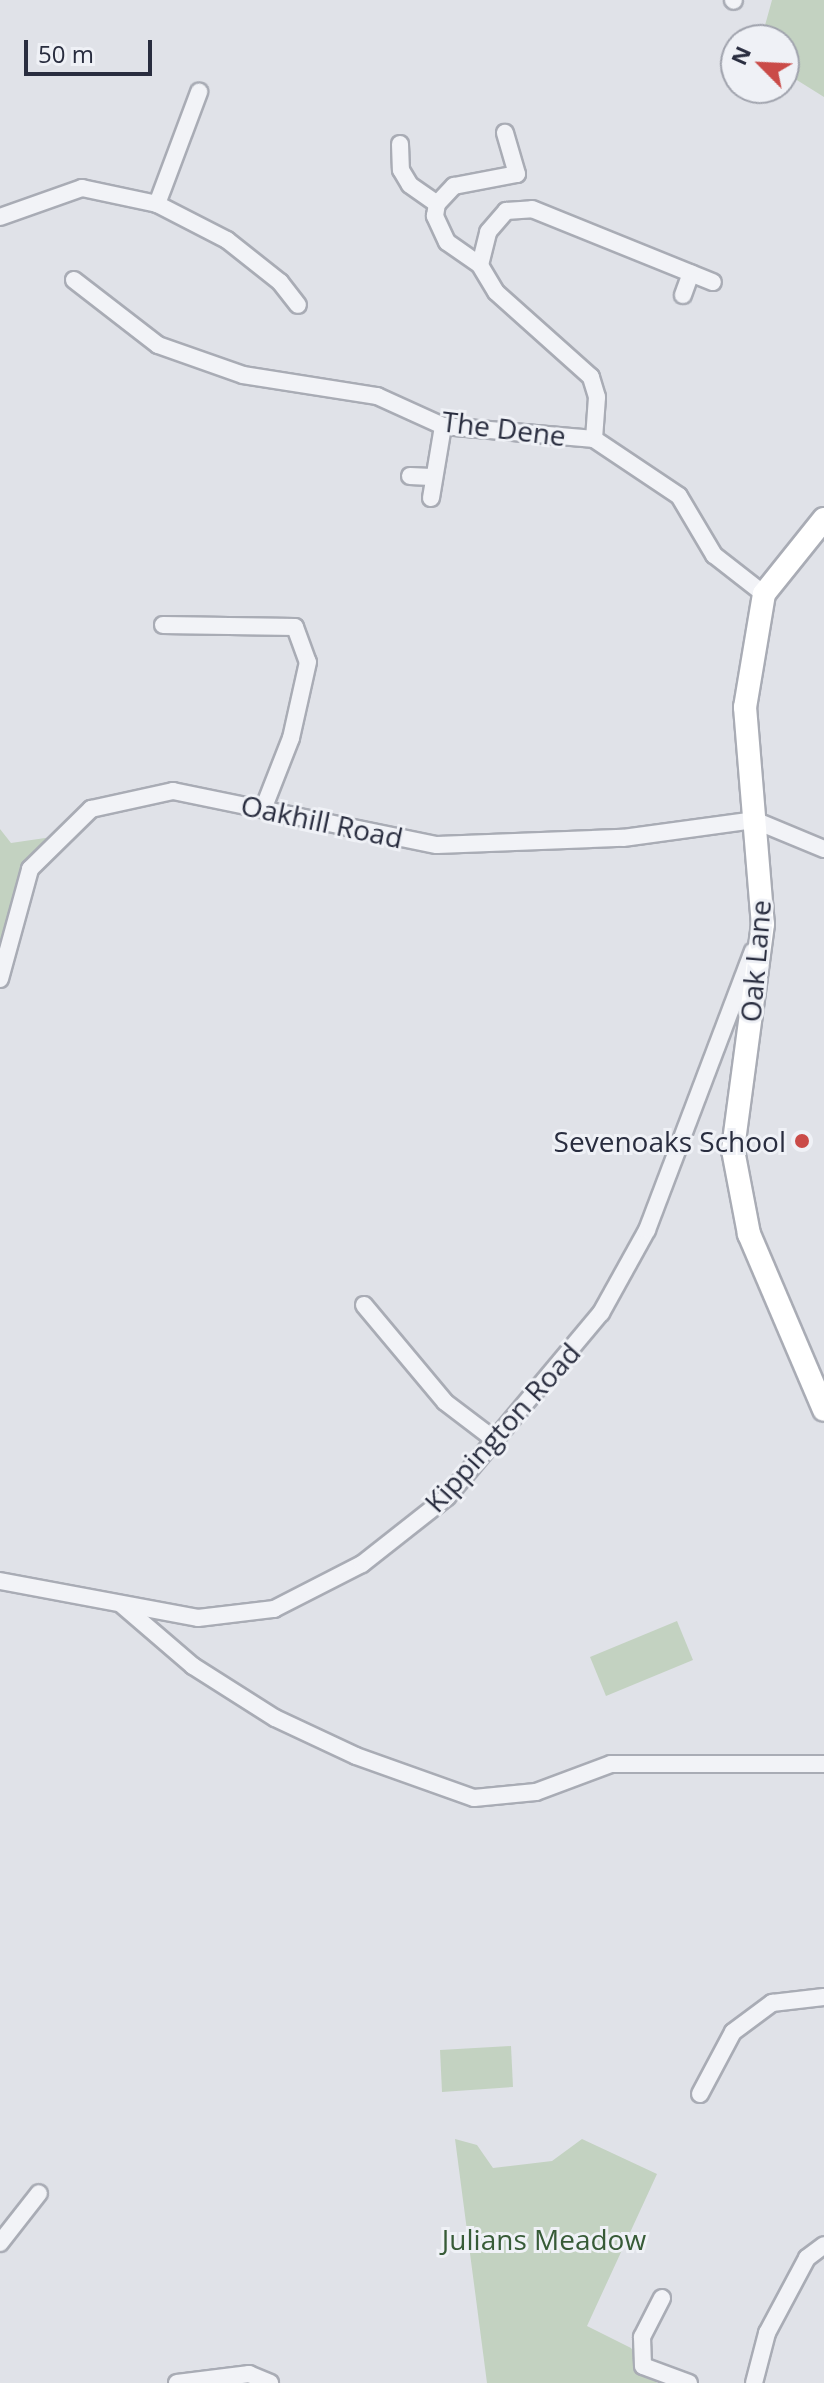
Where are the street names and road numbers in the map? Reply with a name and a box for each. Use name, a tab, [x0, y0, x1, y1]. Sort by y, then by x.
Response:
street label: The Dene	[440, 404, 568, 452]
street label: Oakhill Road	[238, 787, 406, 855]
street label: Oak Lane	[733, 899, 777, 1023]
street label: Kippington Road	[417, 1335, 587, 1519]

